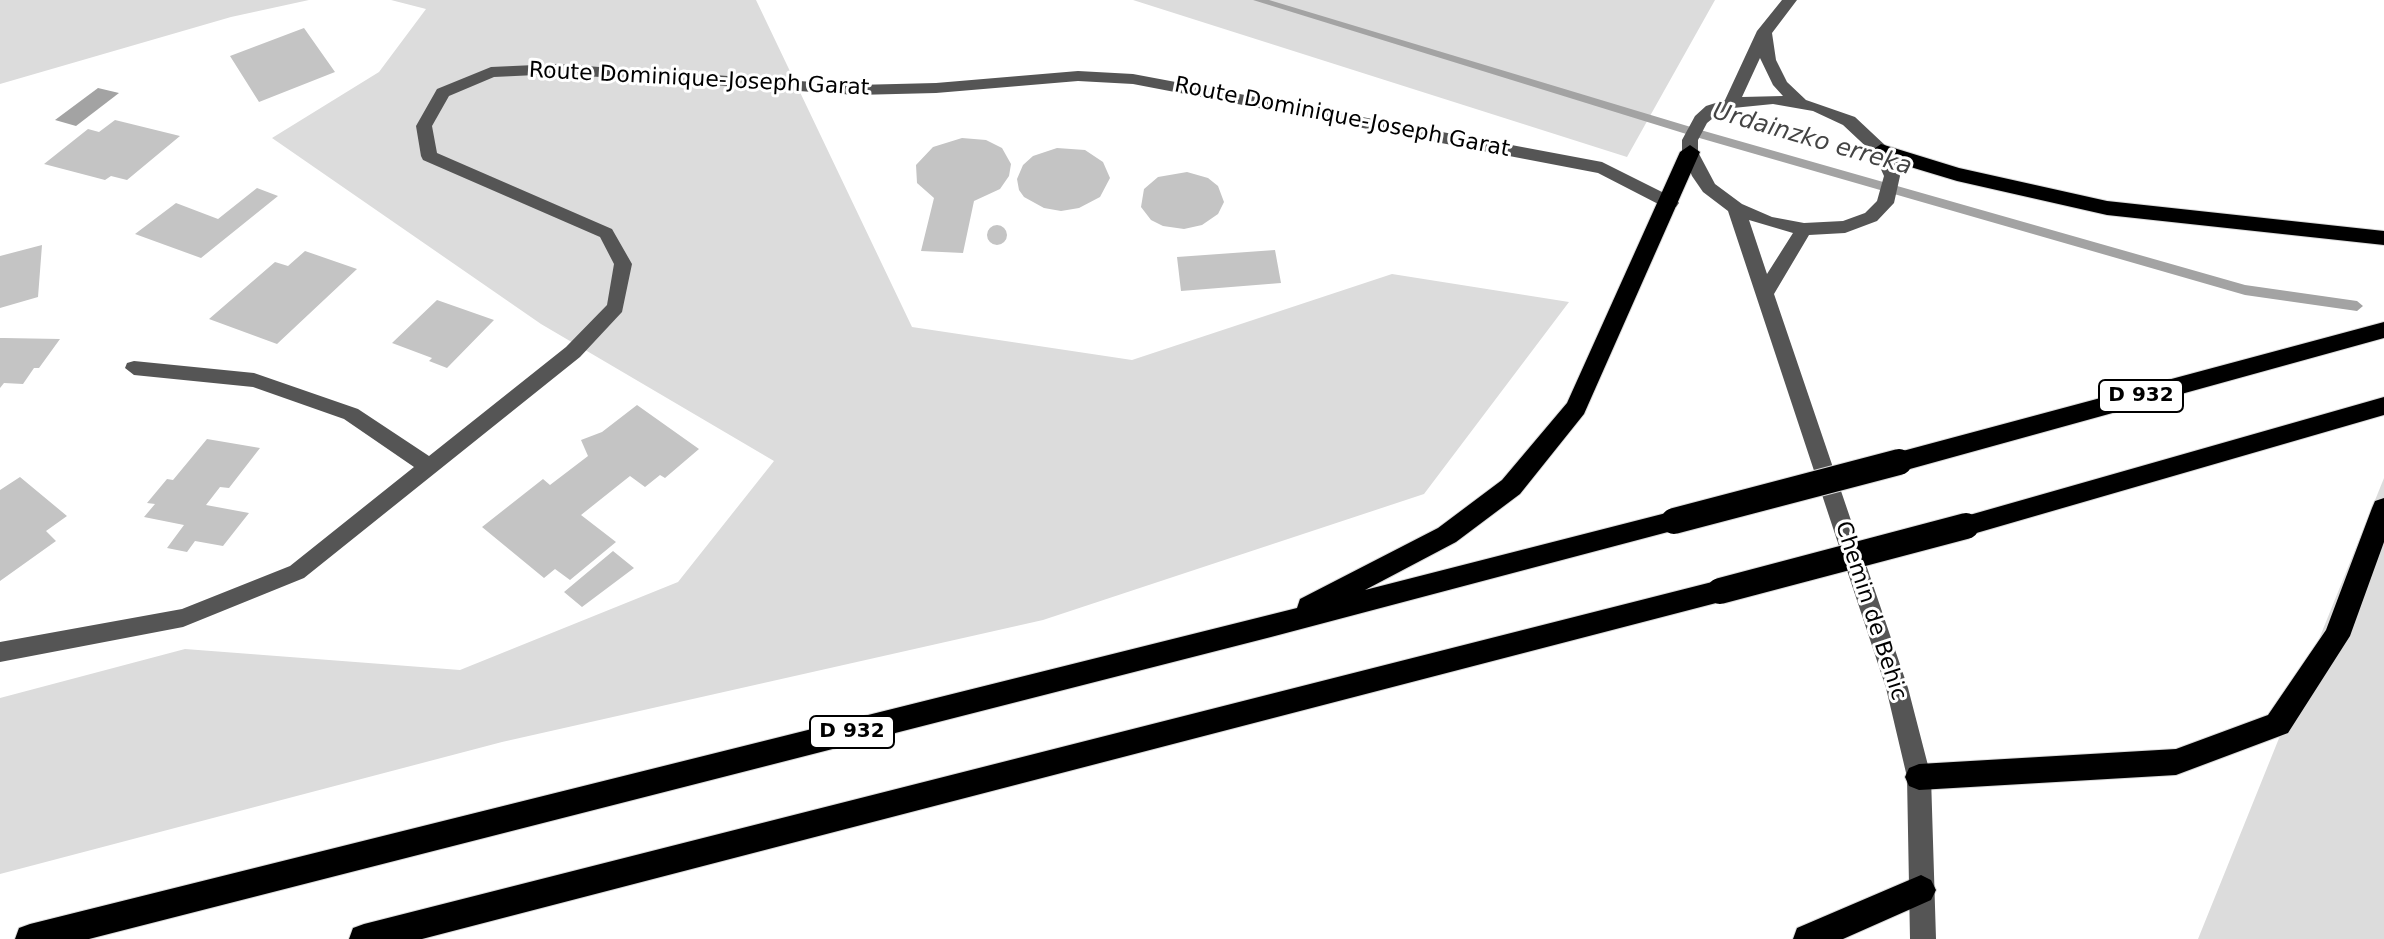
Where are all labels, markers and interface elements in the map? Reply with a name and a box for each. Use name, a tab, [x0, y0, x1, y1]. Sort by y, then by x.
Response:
street label: Route Dominique-Joseph Garat	[528, 58, 870, 102]
street label: Route Dominique-Joseph Garat	[1172, 73, 1512, 163]
water label: Urdainzko erreka	[1709, 98, 1915, 182]
road number: D 932	[2099, 380, 2183, 412]
street label: Chemin de Behic	[1829, 518, 1911, 704]
road number: D 932	[810, 716, 894, 748]

